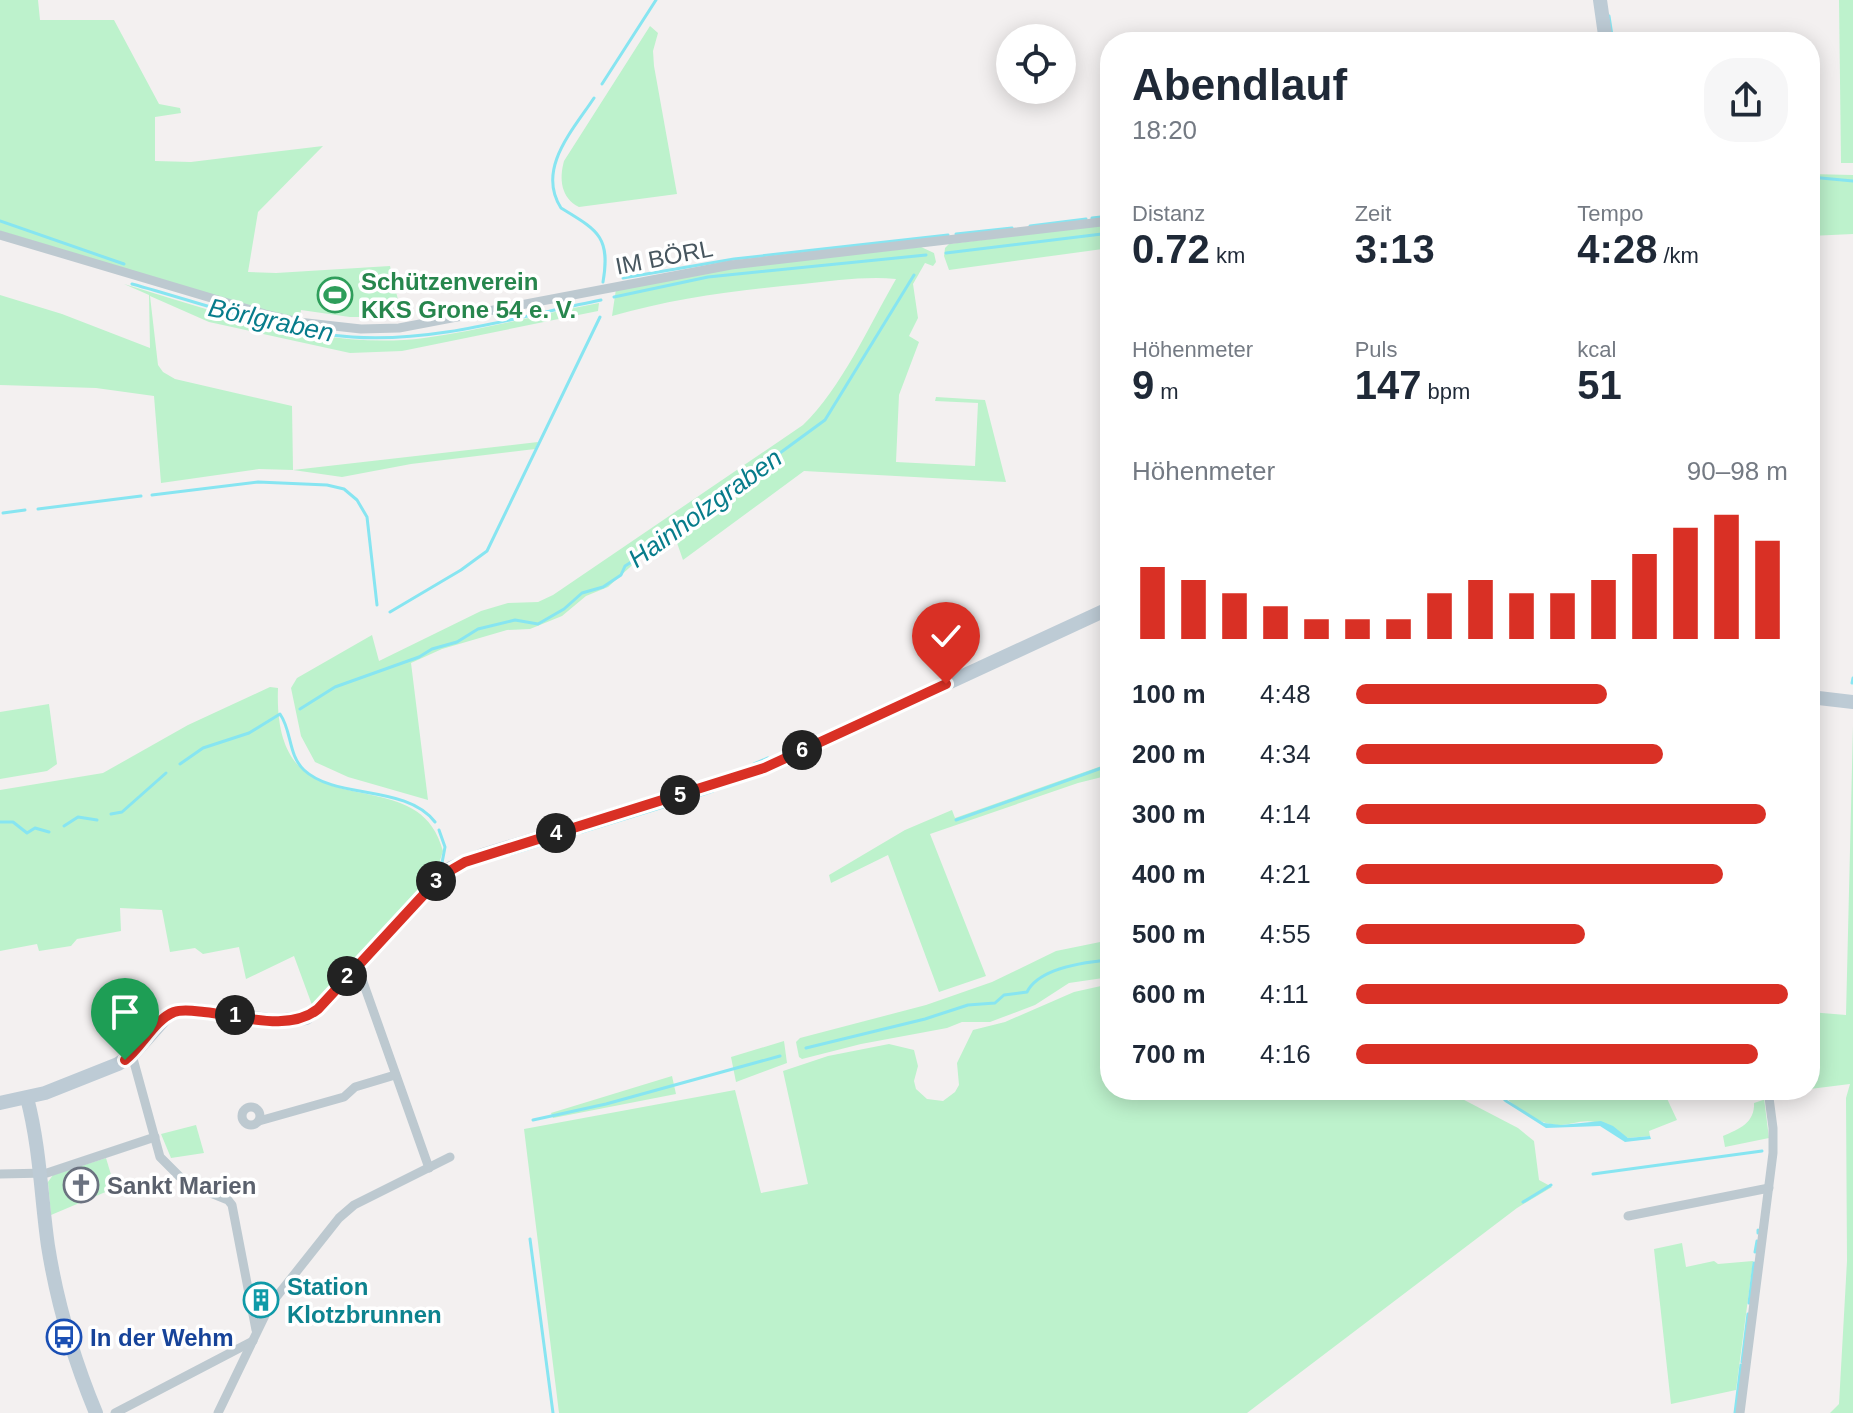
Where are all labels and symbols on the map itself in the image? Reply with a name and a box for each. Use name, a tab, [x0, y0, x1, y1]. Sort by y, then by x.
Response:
street label: IM BÖRL	[613, 234, 715, 280]
place label: Schützenverein KKS Grone 54 e. V.	[361, 268, 576, 323]
sports icon: Schützenverein KKS Grone 54 e. V.	[316, 276, 354, 314]
water label: Börlgraben	[206, 292, 336, 348]
water label: Hainholzgraben	[623, 442, 787, 574]
pin	[912, 602, 980, 684]
pin: 6	[782, 730, 822, 770]
pin: 5	[660, 775, 700, 815]
pin: 4	[536, 813, 576, 853]
pin: 3	[416, 861, 456, 901]
pin: 2	[327, 956, 367, 996]
pin	[91, 978, 159, 1060]
pin: 1	[215, 995, 255, 1035]
church icon: Sankt Marien	[62, 1166, 100, 1204]
place label: Sankt Marien	[107, 1172, 256, 1199]
place label: Station Klotzbrunnen	[287, 1273, 442, 1328]
building icon: Station Klotzbrunnen	[242, 1281, 280, 1319]
bus stop icon: In der Wehm	[45, 1318, 83, 1356]
place label: In der Wehm	[90, 1324, 234, 1351]

